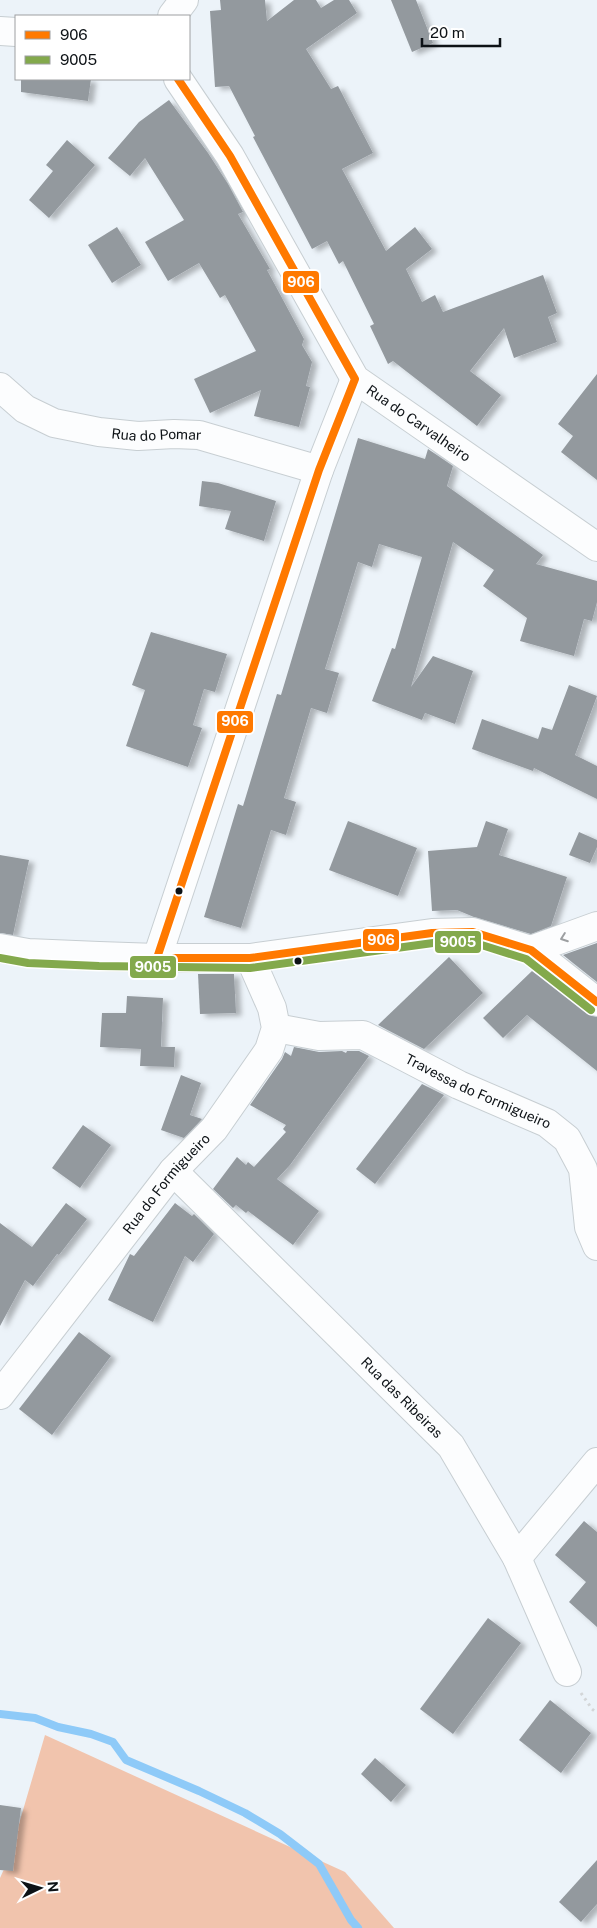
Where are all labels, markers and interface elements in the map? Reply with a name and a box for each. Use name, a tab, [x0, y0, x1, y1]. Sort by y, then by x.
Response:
legend	[15, 15, 190, 80]
scale bar	[422, 15, 500, 47]
text: 20 m	[430, 24, 465, 41]
text: 906	[60, 26, 88, 43]
text: 9005	[60, 51, 97, 68]
line badge: 906	[282, 270, 320, 294]
text: 906	[287, 274, 315, 290]
street label: Rua do Carvalheiro	[364, 382, 474, 465]
street label: Rua do Pomar	[111, 425, 202, 444]
line badge: 906	[216, 710, 254, 734]
text: 906	[221, 713, 249, 729]
unlabelled marker	[174, 886, 184, 896]
line badge: 906	[362, 928, 400, 952]
line badge: 9005	[434, 930, 482, 954]
text: 906	[367, 932, 395, 948]
one-way arrow	[560, 932, 569, 942]
text: 9005	[440, 934, 476, 950]
line badge: 9005	[129, 955, 177, 979]
unlabelled marker	[293, 956, 303, 966]
text: 9005	[135, 959, 171, 975]
street label: Travessa do Formigueiro	[403, 1050, 553, 1132]
street label: Rua do Formigueiro	[119, 1130, 213, 1237]
street label: Rua das Ribeiras	[358, 1354, 446, 1441]
north arrow	[15, 1863, 65, 1913]
text: N	[45, 1881, 61, 1893]

